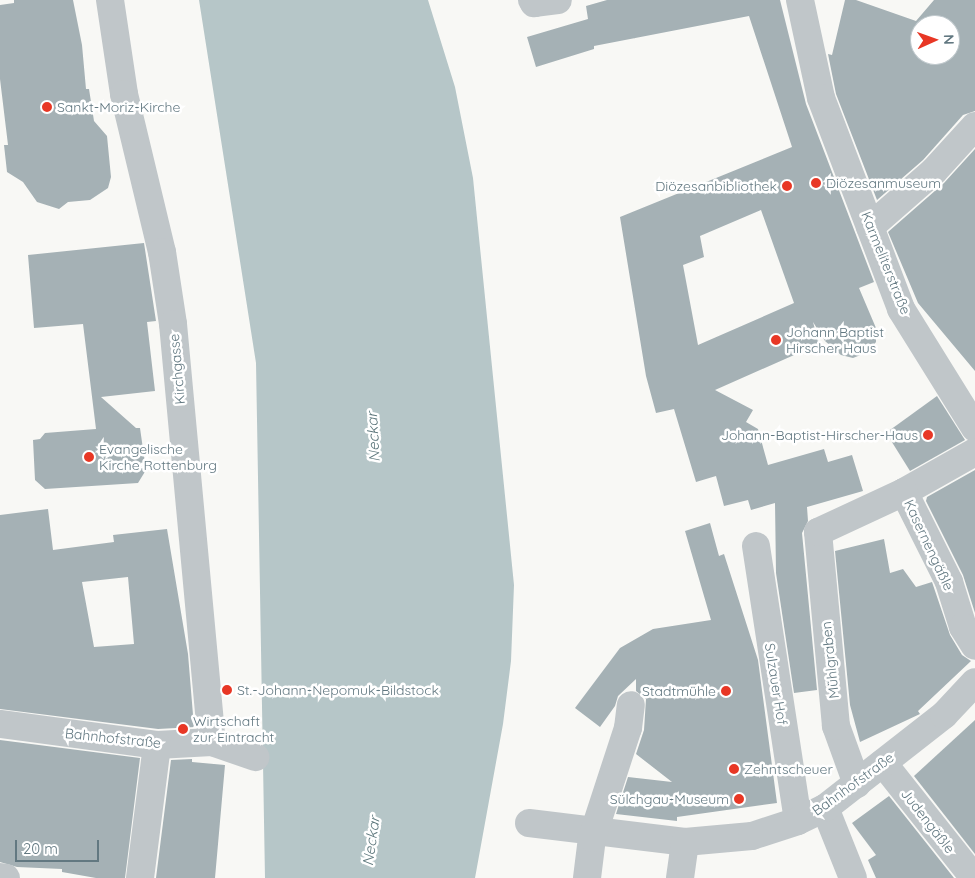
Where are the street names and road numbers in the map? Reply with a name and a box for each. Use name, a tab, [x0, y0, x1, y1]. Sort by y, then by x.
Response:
street label: Karmeliterstraße	[858, 209, 914, 317]
street label: Kirchgasse	[166, 333, 188, 405]
street label: Kasernengäßle	[901, 497, 957, 593]
street label: Mühlgraben	[818, 621, 842, 699]
street label: Sulzauer Hof	[761, 642, 791, 726]
street label: Bahnhofstraße	[64, 725, 162, 751]
street label: Bahnhofstraße	[809, 749, 897, 819]
street label: Judengäßle	[898, 785, 958, 857]

